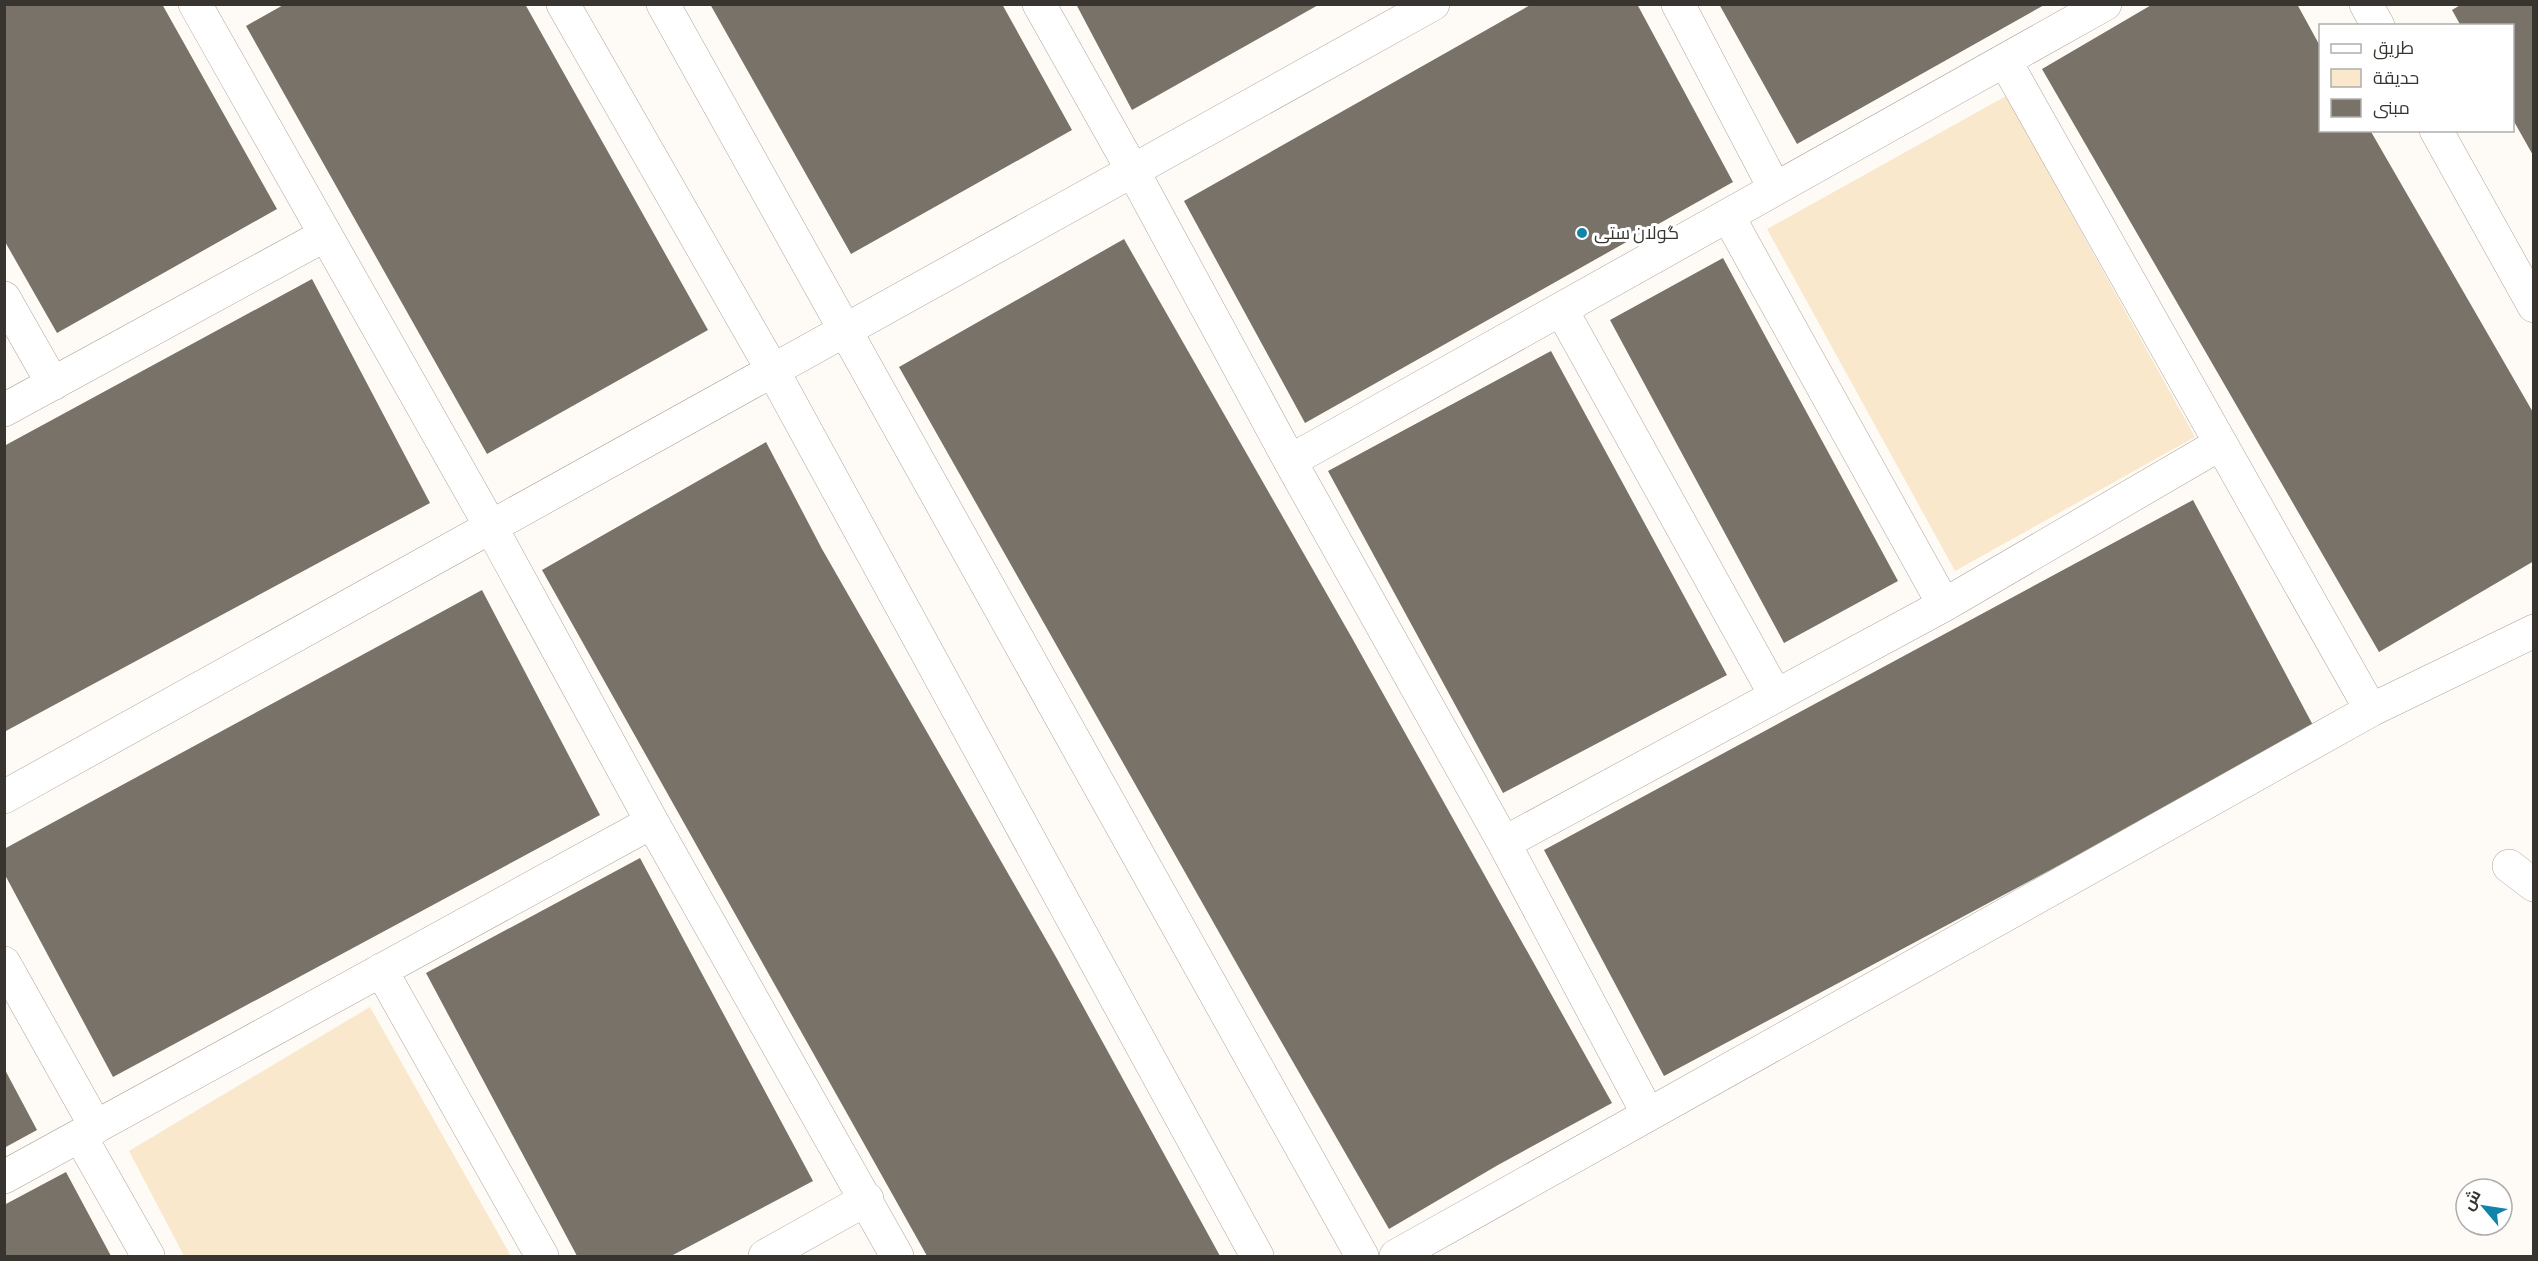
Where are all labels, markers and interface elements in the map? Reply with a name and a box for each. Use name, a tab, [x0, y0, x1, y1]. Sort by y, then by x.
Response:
legend	[2319, 24, 2514, 132]
text: طريق	[2373, 40, 2414, 60]
text: حديقة	[2373, 70, 2419, 88]
text: مبنى	[2373, 100, 2410, 119]
place label: گولان ستی	[1594, 225, 1679, 244]
marker: گولان ستی	[1575, 226, 1589, 240]
north arrow	[2454, 1177, 2514, 1237]
text: ش	[2459, 1187, 2485, 1214]

